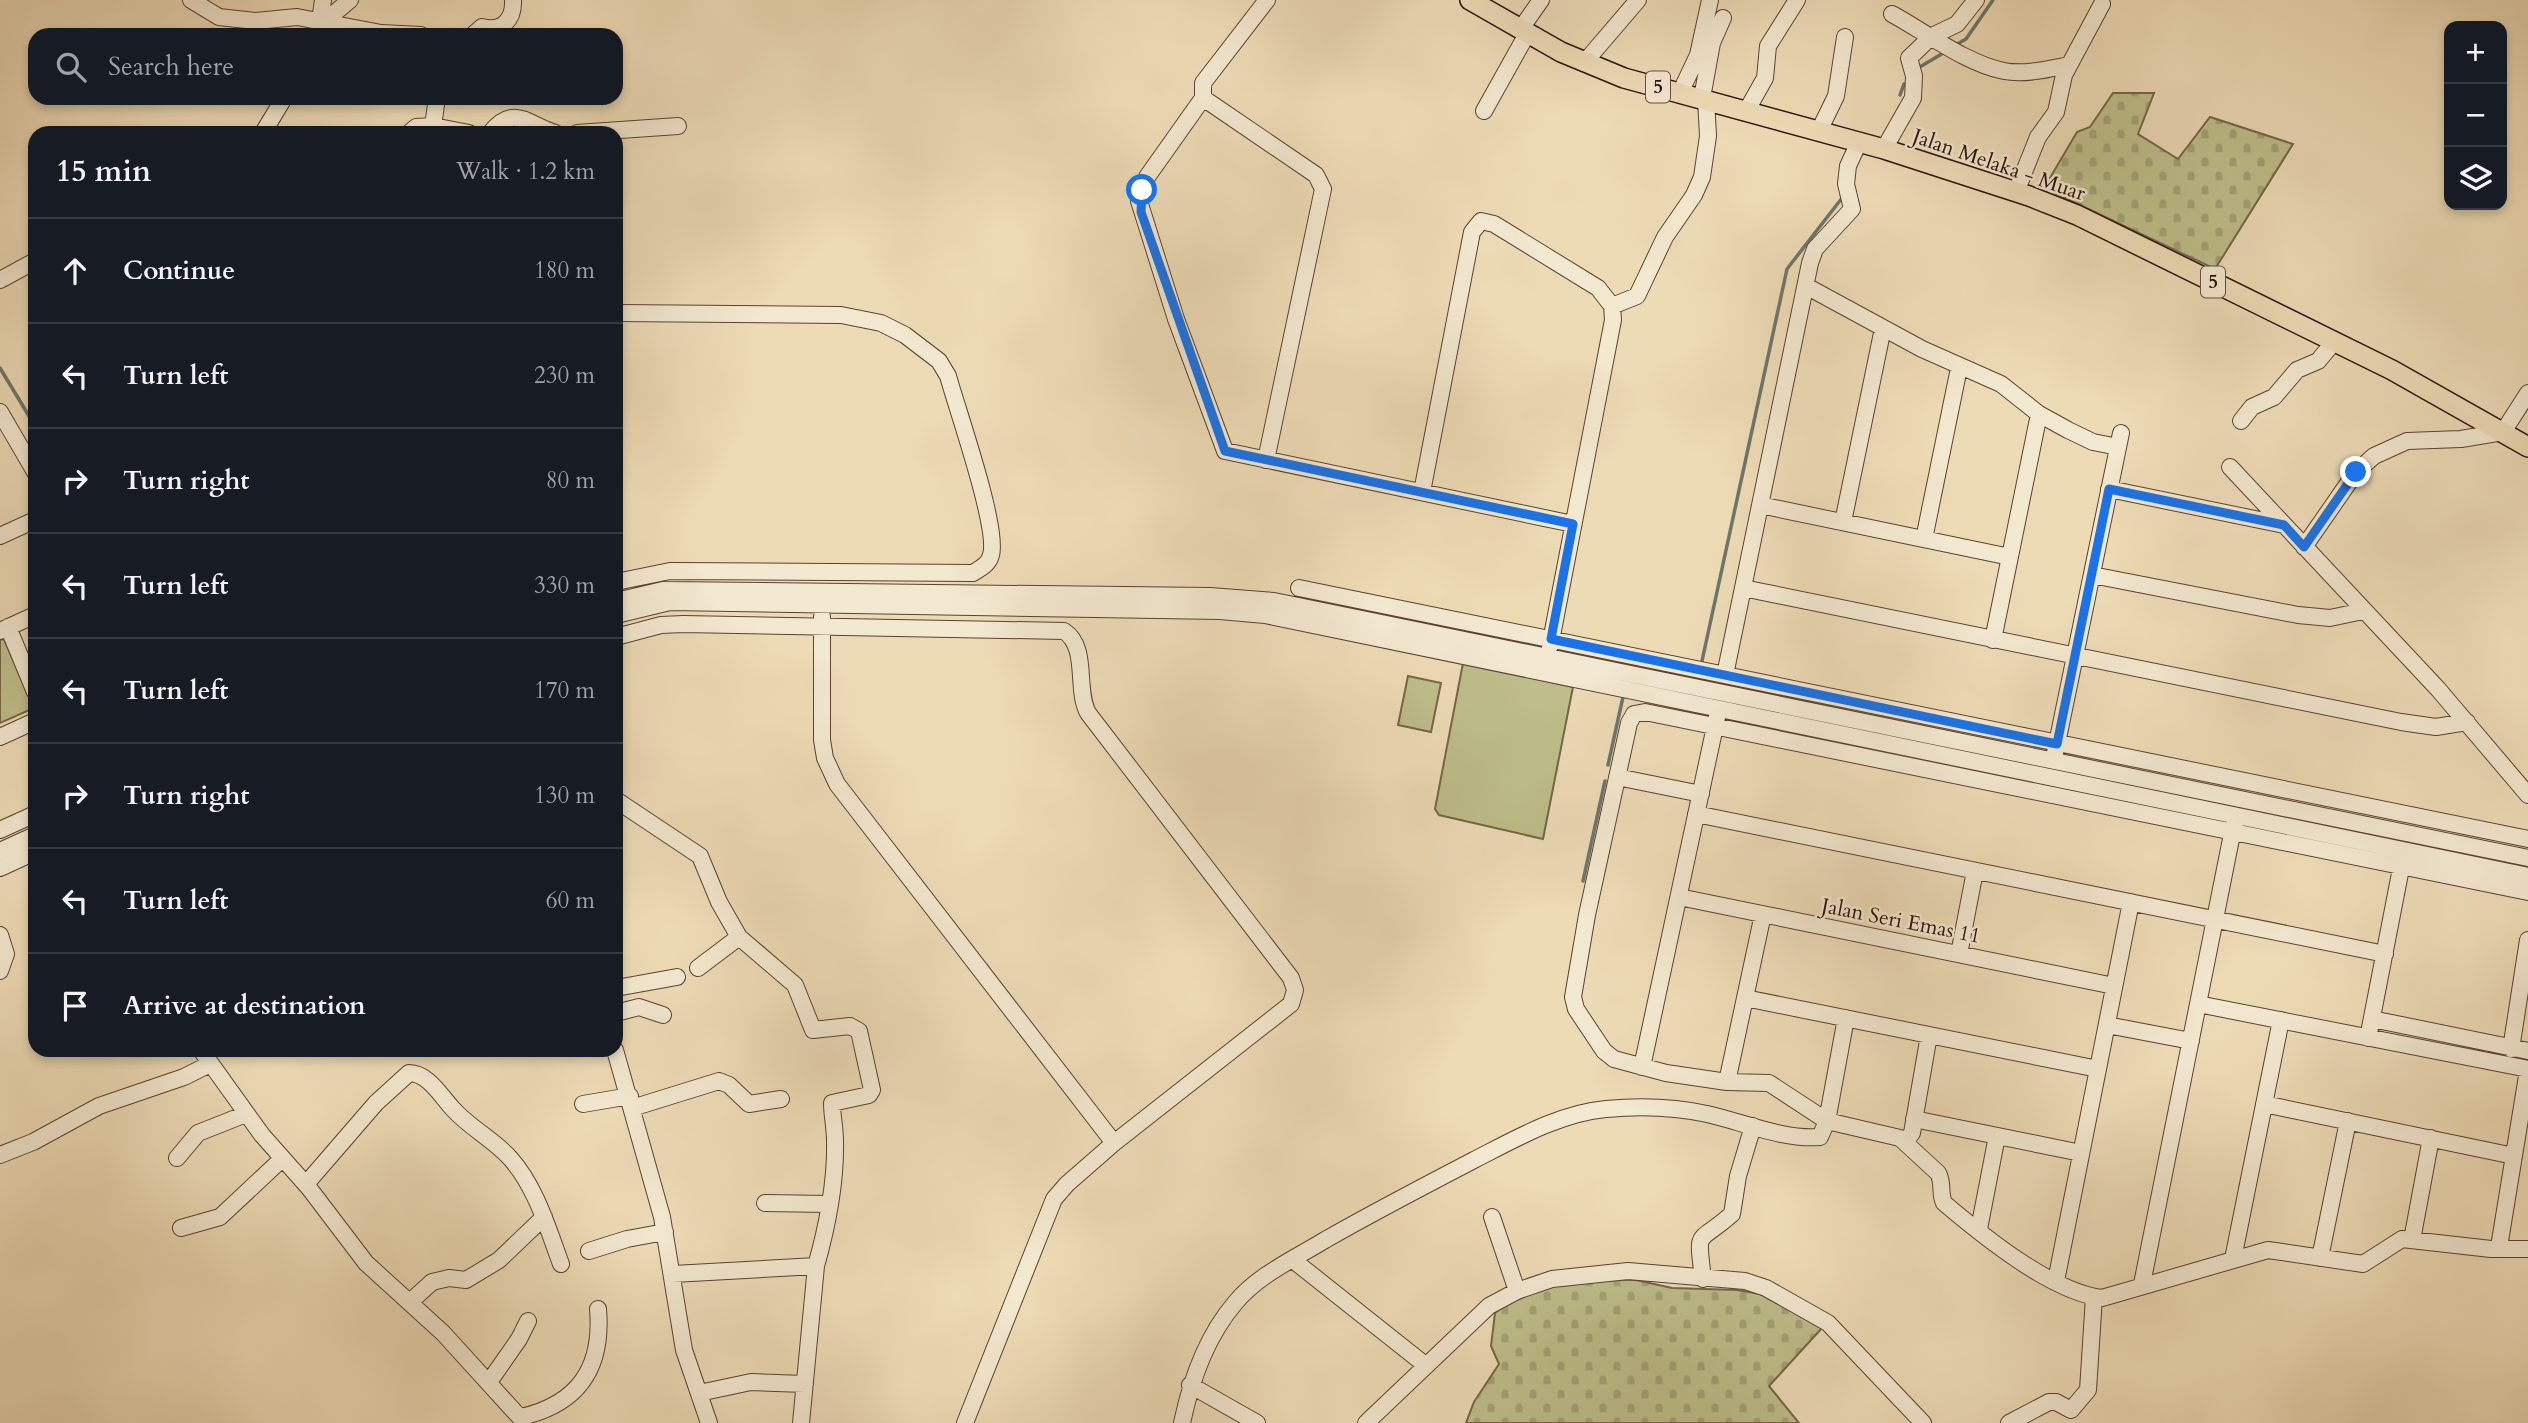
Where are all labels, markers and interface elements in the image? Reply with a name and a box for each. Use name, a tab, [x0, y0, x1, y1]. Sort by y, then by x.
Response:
map controls	[2444, 21, 2507, 210]
button: +	[2444, 21, 2507, 84]
search box	[28, 28, 623, 105]
icon: search	[52, 48, 90, 86]
text: Search here	[108, 49, 234, 84]
road number: 5	[1646, 72, 1670, 102]
button: −	[2444, 84, 2507, 147]
street label: Jalan Melaka - Muar	[1906, 121, 2090, 208]
button: layers	[2444, 147, 2507, 210]
text: 15 min	[56, 151, 151, 192]
text: Walk · 1.2 km	[456, 156, 595, 187]
route start	[1126, 174, 1157, 205]
icon: ahead	[56, 252, 94, 290]
text: Continue	[123, 253, 235, 288]
text: 180 m	[534, 255, 595, 286]
road number: 5	[2201, 266, 2225, 298]
icon: left	[56, 357, 94, 395]
text: Turn left	[123, 358, 228, 393]
text: 230 m	[534, 360, 595, 391]
route end	[2340, 456, 2371, 487]
icon: right	[56, 462, 94, 500]
text: Turn right	[123, 463, 250, 498]
text: 80 m	[546, 465, 595, 496]
icon: left	[56, 567, 94, 605]
text: Turn left	[123, 568, 228, 603]
text: 330 m	[534, 570, 595, 601]
icon: left	[56, 672, 94, 710]
text: Turn left	[123, 673, 228, 708]
text: 170 m	[534, 675, 595, 706]
icon: right	[56, 777, 94, 815]
text: Turn right	[123, 778, 250, 813]
text: 130 m	[534, 780, 595, 811]
icon: left	[56, 882, 94, 920]
text: Turn left	[123, 883, 228, 918]
text: 60 m	[546, 885, 595, 916]
street label: Jalan Seri Emas 11	[1816, 891, 1983, 951]
icon: arrive	[56, 987, 94, 1025]
text: Arrive at destination	[123, 988, 366, 1023]

